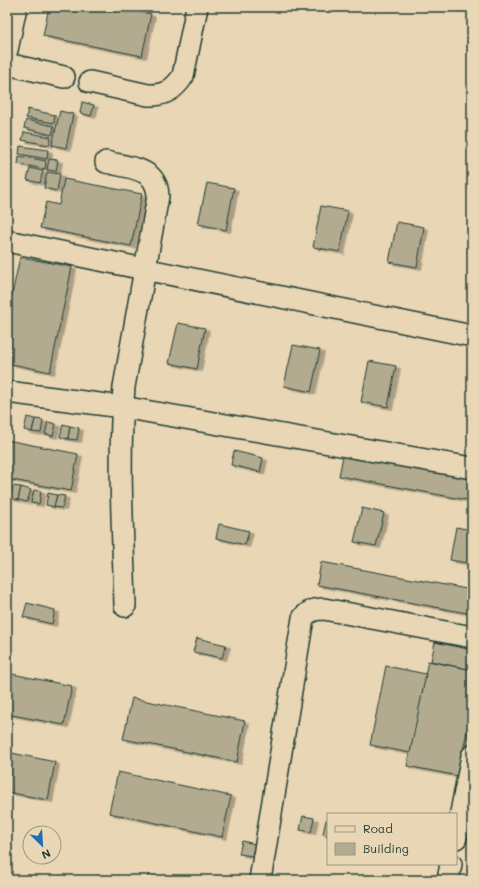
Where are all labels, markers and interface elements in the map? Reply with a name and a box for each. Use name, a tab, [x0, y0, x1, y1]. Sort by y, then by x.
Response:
legend	[327, 813, 457, 865]
text: Road	[363, 820, 393, 836]
north arrow	[22, 825, 62, 865]
text: Building	[363, 840, 409, 856]
text: N	[39, 846, 53, 863]

